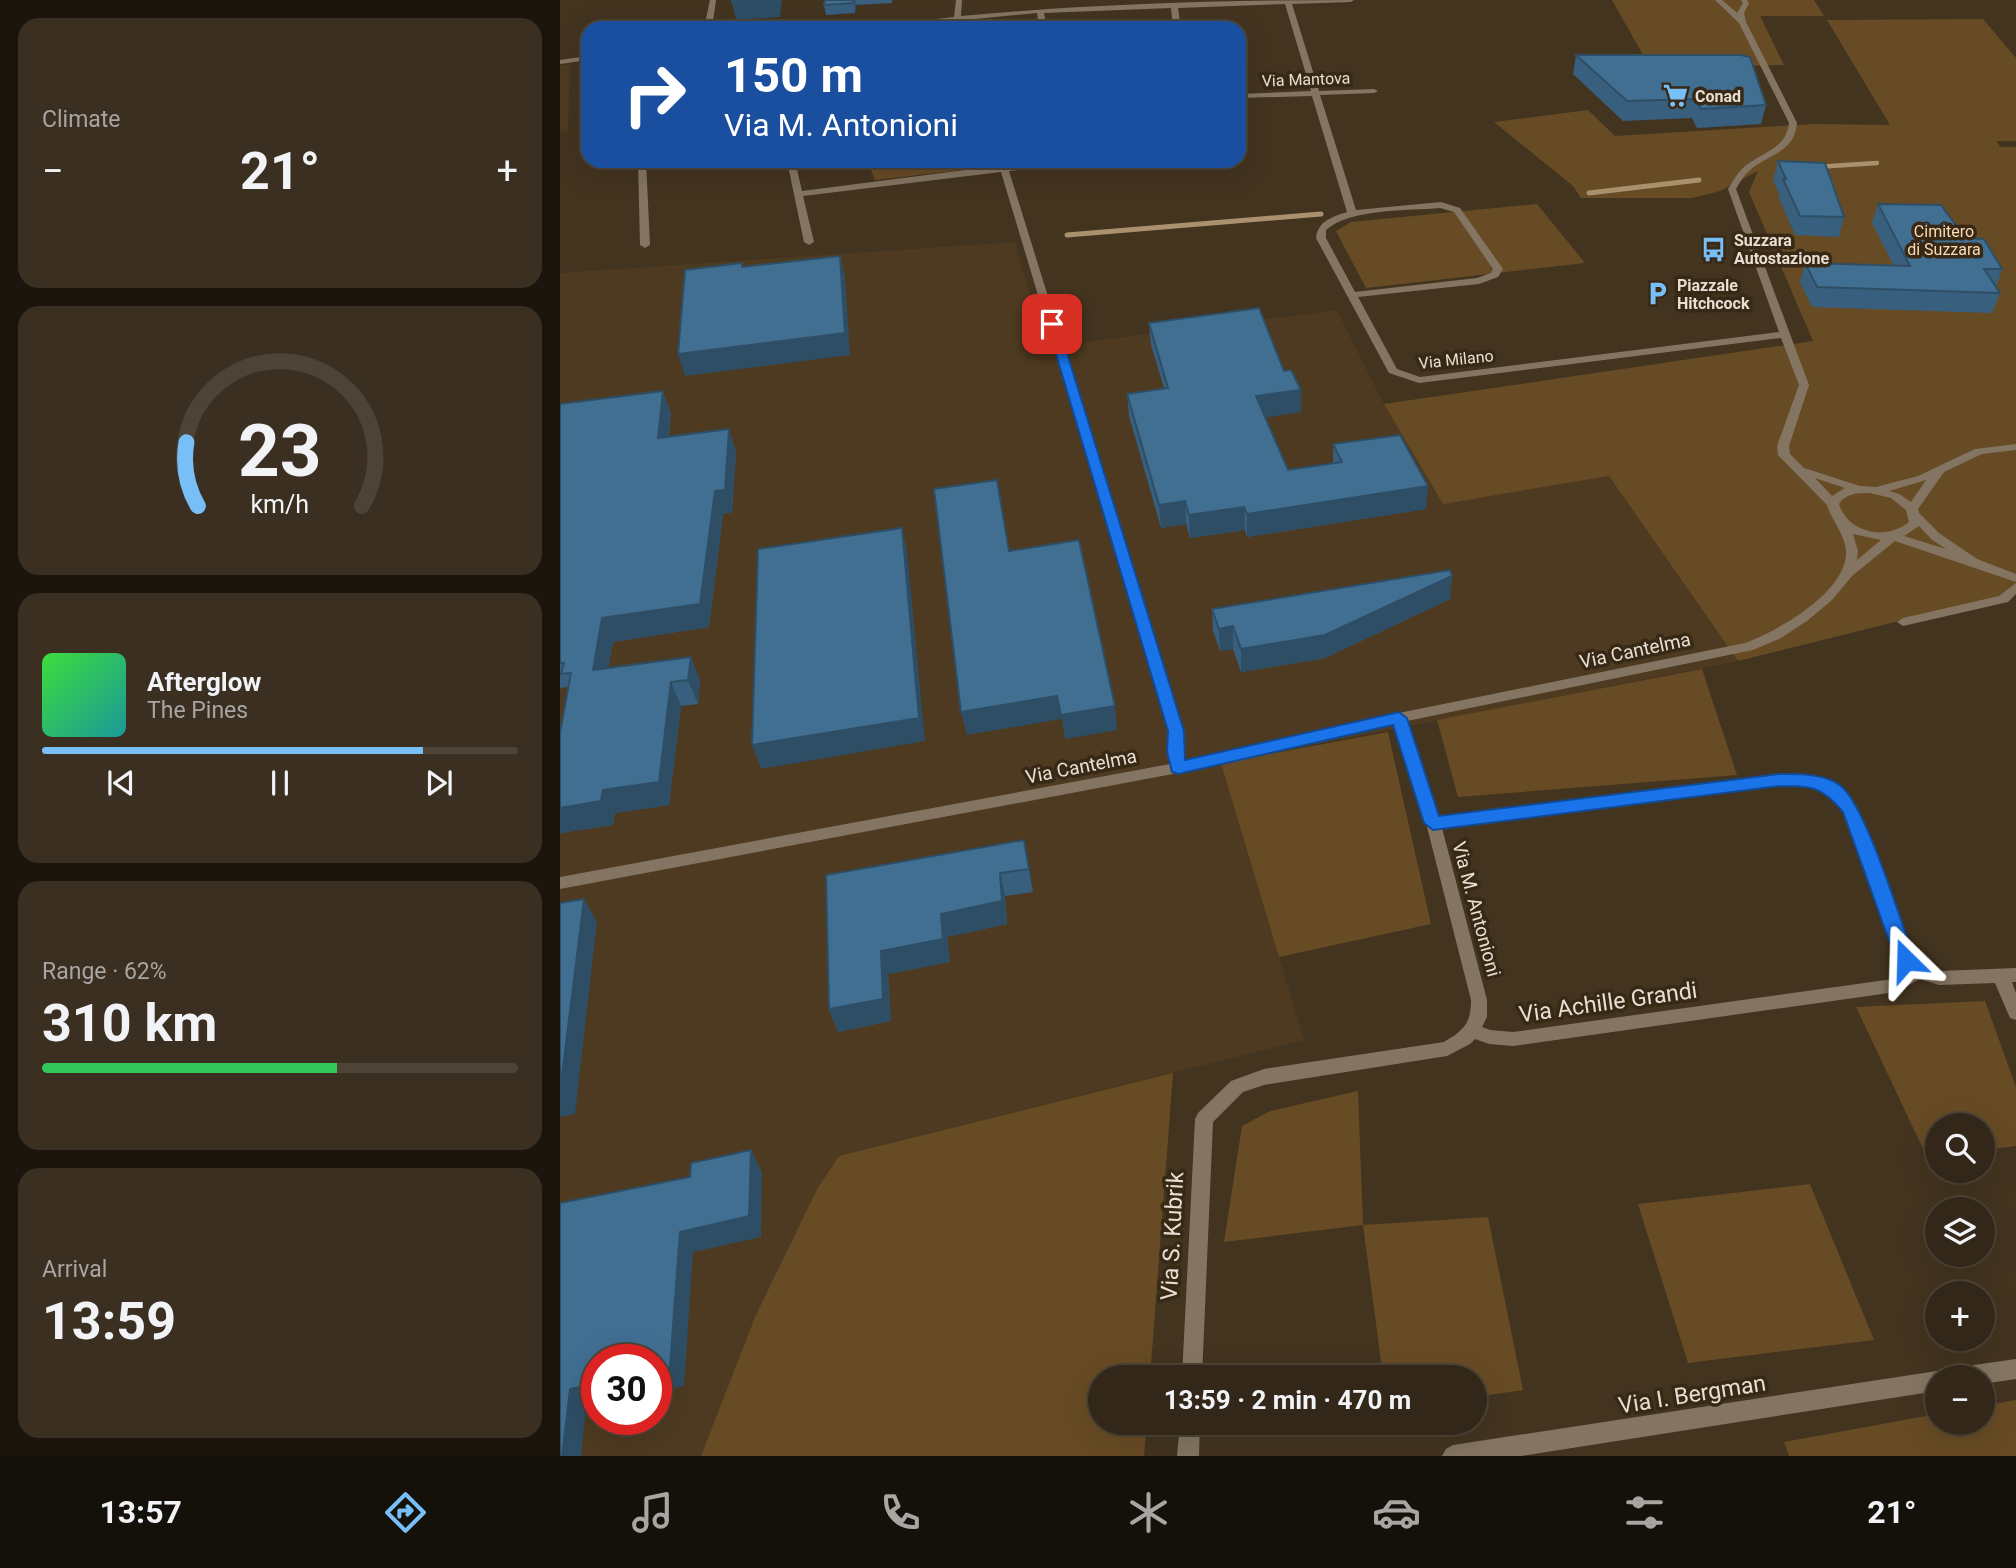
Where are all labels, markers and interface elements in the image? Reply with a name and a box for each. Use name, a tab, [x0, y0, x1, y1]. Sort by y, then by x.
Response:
text: 150 m	[724, 47, 863, 104]
icon: right	[609, 49, 700, 140]
street label: Via Mantova	[1261, 68, 1351, 91]
supermarket icon: Conad	[1661, 82, 1689, 110]
place label: Conad	[1695, 87, 1741, 106]
text: Climate	[42, 106, 121, 133]
text: Via M. Antonioni	[724, 106, 958, 144]
text: 21°	[240, 141, 320, 202]
text: −	[42, 149, 64, 193]
text: +	[496, 149, 518, 193]
park label: Cimitero di Suzzara	[1907, 222, 1981, 259]
place label: Suzzara Autostazione	[1734, 231, 1829, 268]
bus stop icon: Suzzara Autostazione	[1700, 235, 1728, 263]
place label: Piazzale Hitchcock	[1677, 276, 1750, 313]
parking icon: Piazzale Hitchcock	[1643, 280, 1671, 308]
pin	[1022, 294, 1082, 354]
icon: arrive	[1033, 305, 1071, 343]
street label: Via Milano	[1418, 346, 1494, 373]
text: 23	[238, 409, 322, 495]
text: km/h	[251, 490, 309, 519]
street label: Via Cantelma	[1578, 628, 1693, 673]
text: Afterglow	[147, 667, 261, 697]
text: The Pines	[147, 697, 248, 724]
street label: Via Cantelma	[1024, 744, 1139, 789]
icon: previous	[102, 764, 140, 802]
icon: pause	[261, 764, 299, 802]
icon: next	[420, 764, 458, 802]
street label: Via M. Antonioni	[1447, 839, 1506, 979]
position arrow	[1869, 923, 1943, 997]
text: Range · 62%	[42, 958, 167, 985]
street label: Via Achille Grandi	[1517, 977, 1699, 1028]
text: 310 km	[42, 993, 217, 1054]
map controls	[1925, 1113, 1995, 1435]
button: search	[1925, 1113, 1995, 1183]
street label: Via S. Kubrik	[1156, 1171, 1189, 1301]
button: layers	[1925, 1197, 1995, 1267]
text: Arrival	[42, 1256, 107, 1283]
button: +	[1925, 1281, 1995, 1351]
text: 13:59	[42, 1291, 176, 1352]
speed limit sign: 30	[581, 1344, 672, 1435]
button: −	[1925, 1365, 1995, 1435]
street label: Via I. Bergman	[1616, 1370, 1768, 1419]
text: 13:59 · 2 min · 470 m	[1164, 1385, 1411, 1415]
icon: directions	[381, 1488, 430, 1537]
icon: music	[628, 1488, 677, 1537]
icon: phone	[876, 1488, 925, 1537]
icon: climate	[1124, 1488, 1173, 1537]
icon: car	[1372, 1488, 1421, 1537]
icon: filters	[1620, 1488, 1669, 1537]
text: 13:57	[99, 1493, 182, 1531]
text: 21°	[1867, 1493, 1917, 1531]

